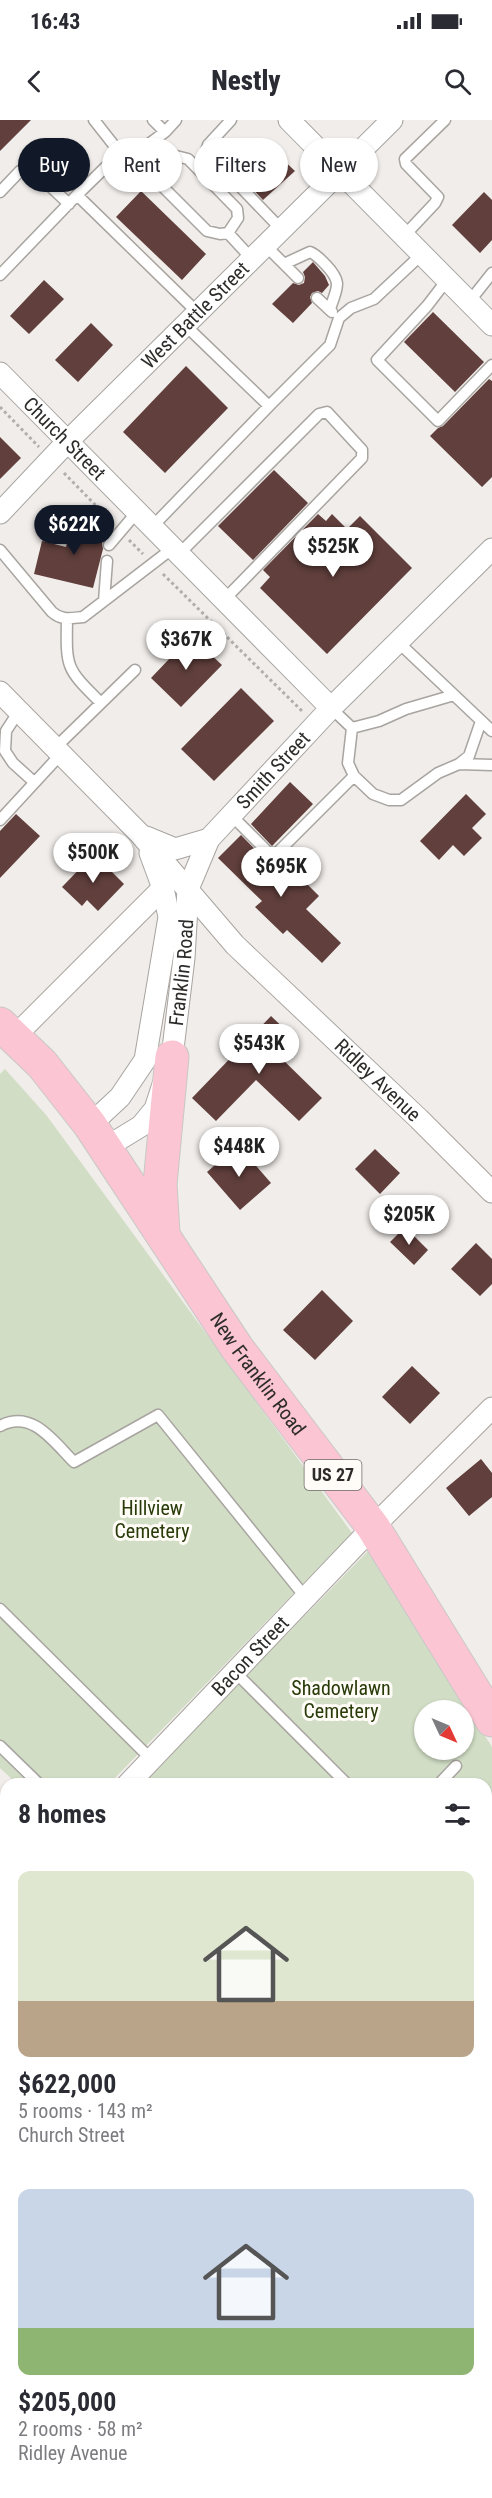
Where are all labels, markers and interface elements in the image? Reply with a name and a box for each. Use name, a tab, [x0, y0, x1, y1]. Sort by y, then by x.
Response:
text: 16:43	[30, 9, 81, 34]
icon: back	[18, 65, 51, 98]
text: Nestly	[211, 65, 281, 97]
icon: search	[441, 65, 474, 98]
chip: Buy	[18, 138, 90, 192]
chip: Rent	[102, 138, 182, 192]
chip: Filters	[194, 138, 288, 192]
chip: New	[300, 138, 378, 192]
street label: West Battle Street	[136, 257, 254, 373]
street label: Church Street	[19, 392, 111, 485]
pin: $622K	[32, 505, 116, 556]
text: $622K	[48, 512, 100, 536]
pin: $525K	[291, 527, 375, 578]
text: $525K	[307, 534, 359, 558]
pin: $367K	[144, 620, 228, 671]
text: $367K	[160, 627, 212, 651]
street label: Smith Street	[231, 726, 315, 814]
pin: $500K	[51, 833, 135, 884]
text: $500K	[67, 840, 119, 864]
pin: $695K	[239, 847, 323, 898]
text: $695K	[255, 854, 307, 878]
street label: Franklin Road	[164, 919, 198, 1027]
pin: $543K	[217, 1024, 301, 1075]
text: $543K	[233, 1031, 285, 1055]
street label: Ridley Avenue	[330, 1034, 426, 1126]
pin: $448K	[197, 1127, 281, 1178]
text: $448K	[213, 1134, 265, 1158]
pin: $205K	[367, 1195, 451, 1246]
text: $205K	[383, 1202, 435, 1226]
street label: New Franklin Road	[205, 1308, 311, 1440]
road number: US 27	[304, 1460, 362, 1490]
park label: Hillview Cemetery	[114, 1496, 190, 1543]
street label: Bacon Street	[207, 1611, 294, 1701]
park label: Shadowlawn Cemetery	[291, 1676, 391, 1723]
north arrow	[414, 1700, 474, 1760]
map controls	[414, 1700, 474, 1760]
icon: filters	[441, 1798, 474, 1831]
text: 8 homes	[18, 1799, 106, 1829]
icon: home	[192, 1910, 300, 2018]
text: $622,000	[18, 2069, 116, 2099]
text: 5 rooms · 143 m²	[18, 2099, 153, 2123]
text: Church Street	[18, 2123, 125, 2147]
icon: home	[192, 2228, 300, 2336]
text: $205,000	[18, 2387, 116, 2417]
text: 2 rooms · 58 m²	[18, 2417, 143, 2441]
text: Ridley Avenue	[18, 2441, 127, 2465]

